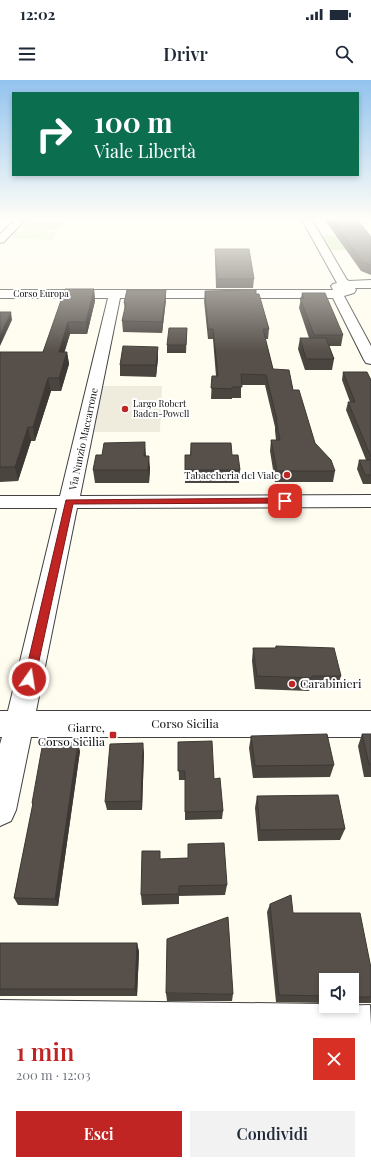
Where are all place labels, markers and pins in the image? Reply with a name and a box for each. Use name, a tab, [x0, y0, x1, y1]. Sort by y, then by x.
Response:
place label: Largo Robert Baden-Powell	[133, 397, 190, 419]
marker: Largo Robert Baden-Powell	[120, 404, 130, 414]
place label: Tabaccheria del Viale	[184, 468, 279, 482]
marker: Tabaccheria del Viale	[282, 470, 292, 480]
pin	[268, 484, 302, 518]
place label: Carabinieri	[300, 675, 362, 691]
marker: Carabinieri	[287, 679, 297, 689]
place label: Giarre, Corso Sicilia	[38, 719, 105, 749]
marker: Giarre, Corso Sicilia	[108, 730, 118, 740]

